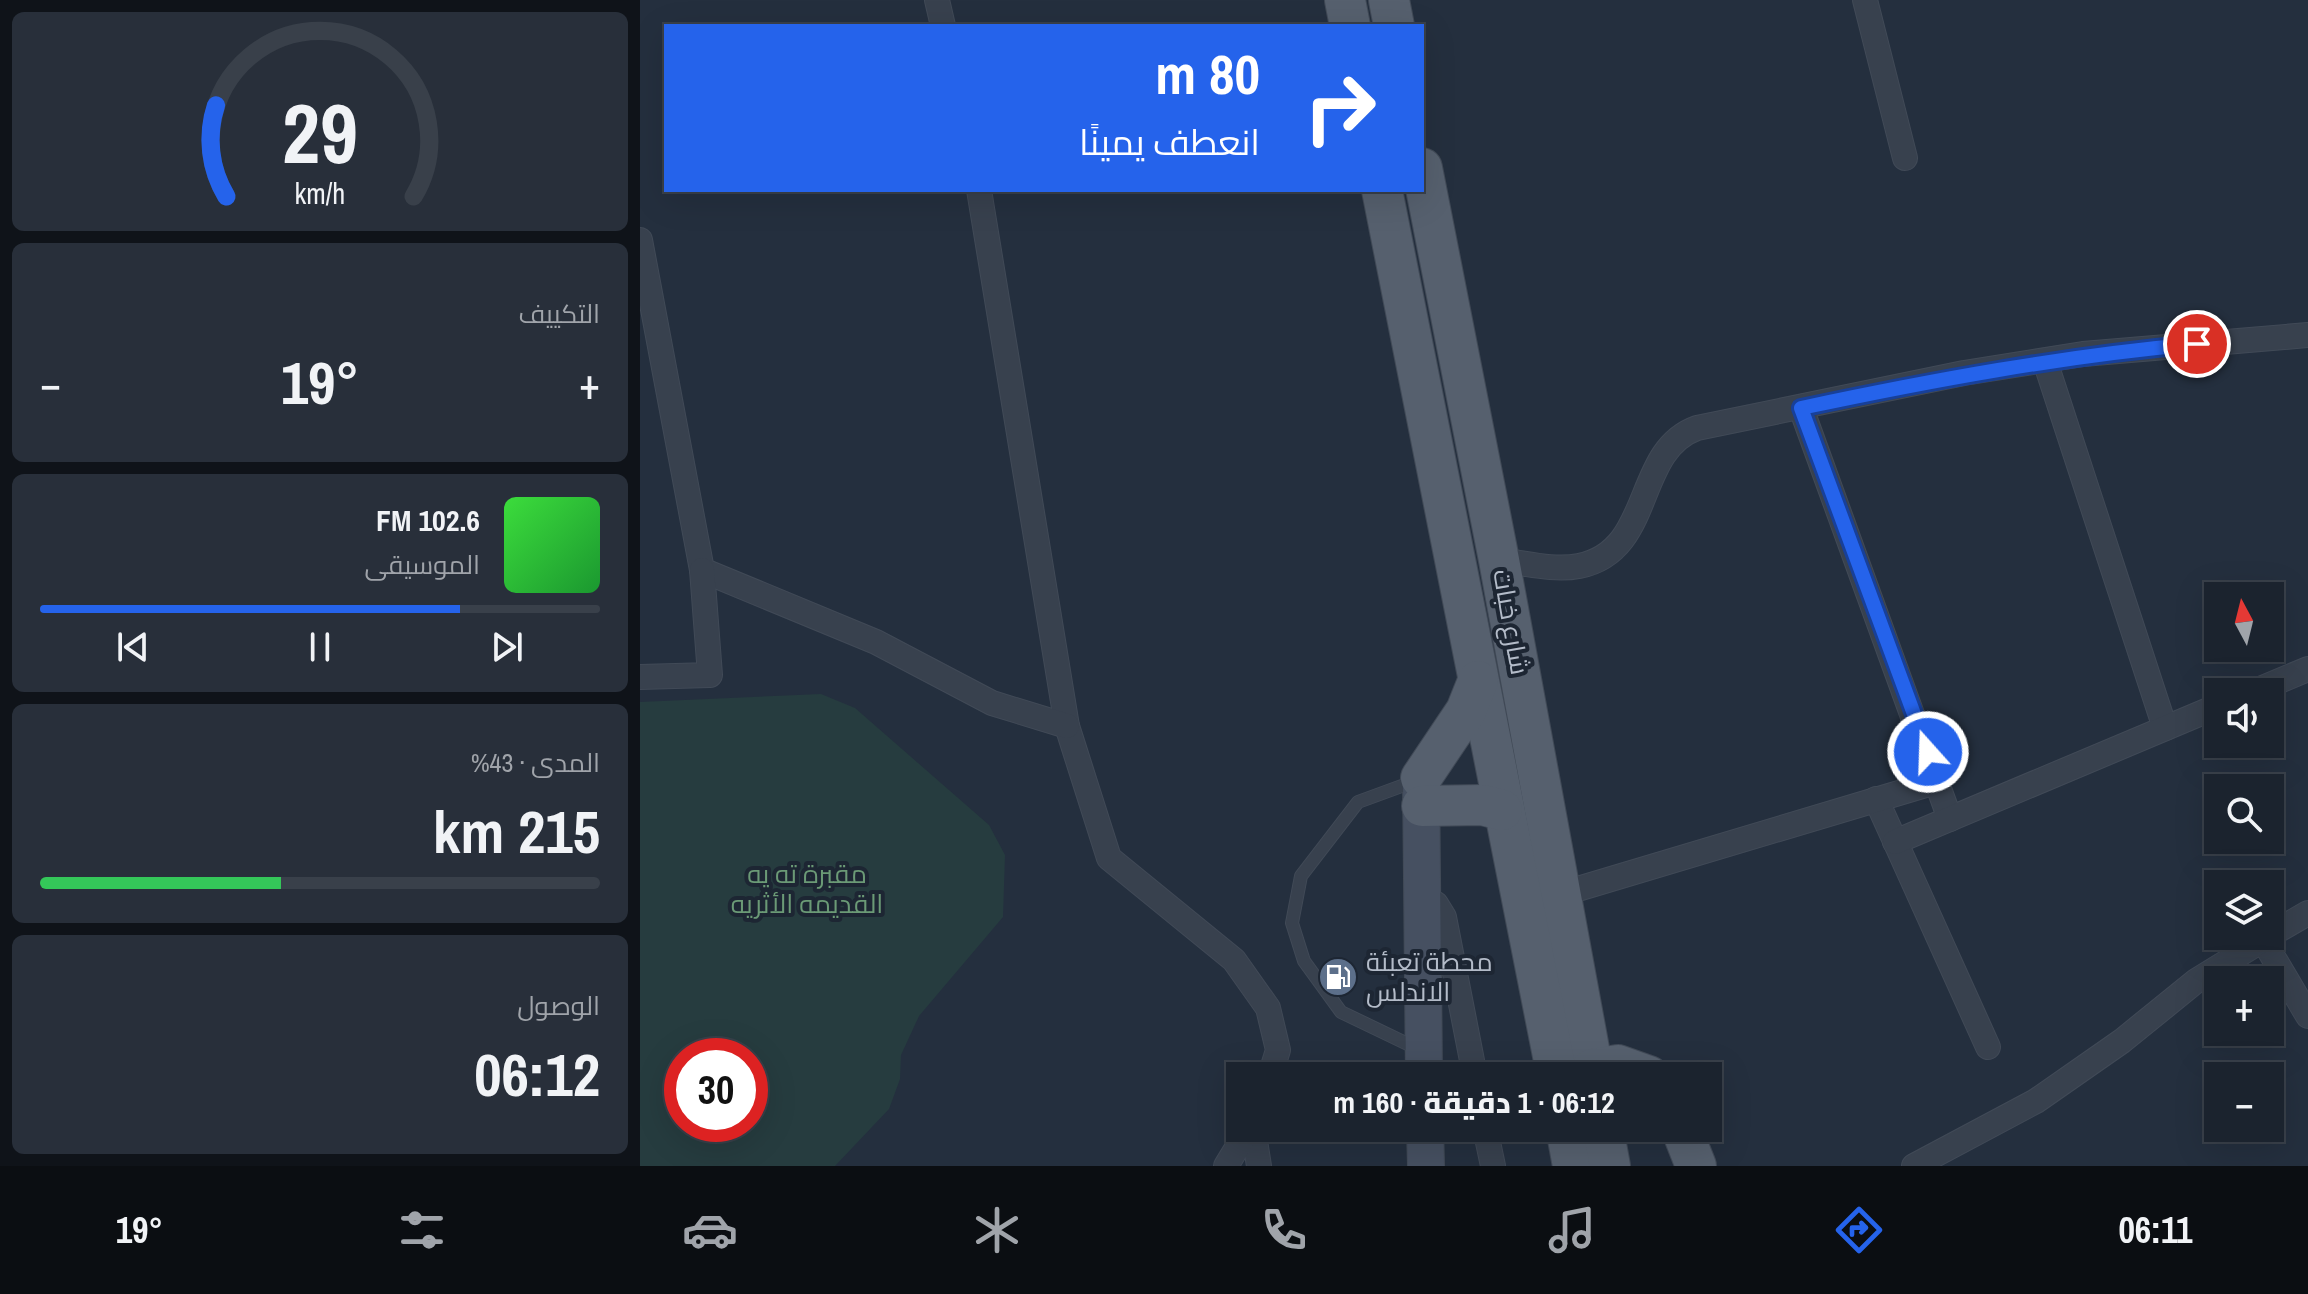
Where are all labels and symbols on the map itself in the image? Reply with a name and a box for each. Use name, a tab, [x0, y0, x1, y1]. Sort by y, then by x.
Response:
pin	[2163, 310, 2231, 378]
street label: شارع خبات	[1485, 566, 1538, 677]
north arrow	[2204, 582, 2284, 662]
position arrow	[1886, 710, 1970, 794]
park label: مقبرة ته په القديمه الأثريه	[731, 856, 883, 921]
place label: محطة تعبئة الاندلس	[1366, 944, 1493, 1009]
fuel station icon: محطة تعبئة الاندلس	[1317, 956, 1359, 998]
speed limit sign: 30	[664, 1038, 768, 1142]

